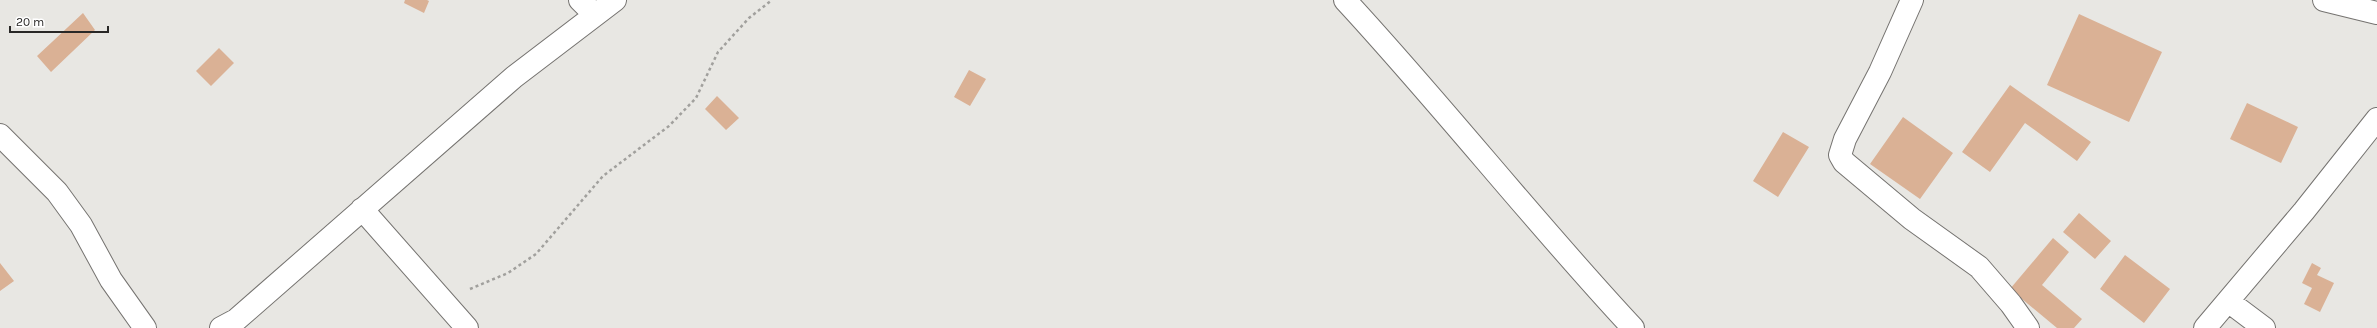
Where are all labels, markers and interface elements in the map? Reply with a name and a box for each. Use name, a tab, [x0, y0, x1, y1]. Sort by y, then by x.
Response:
scale bar	[10, 8, 108, 34]
text: 20 m	[16, 15, 44, 29]

